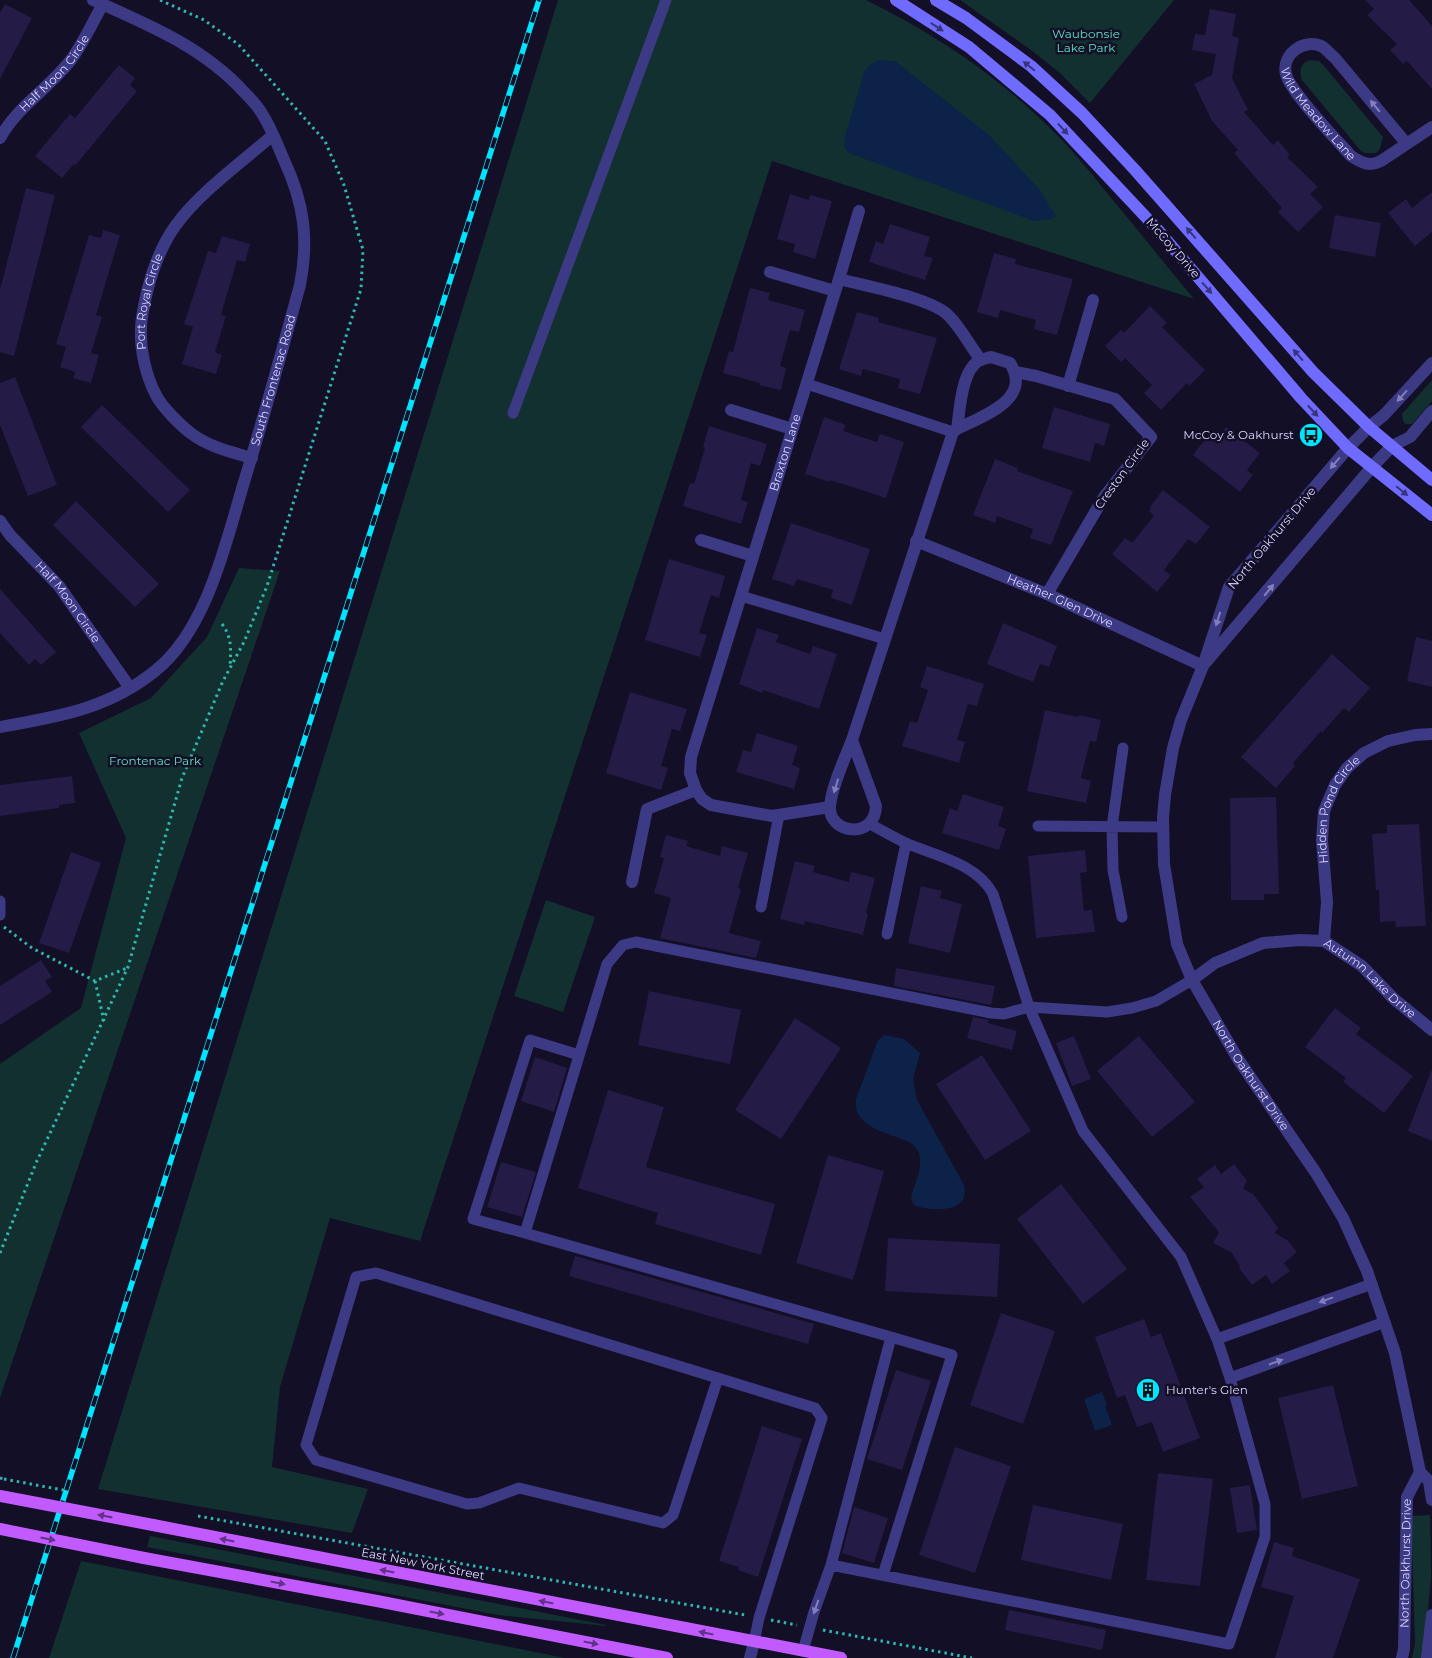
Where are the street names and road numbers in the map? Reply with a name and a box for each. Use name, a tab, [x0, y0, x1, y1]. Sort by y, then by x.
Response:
street label: Half Moon Circle	[16, 32, 92, 115]
street label: Wild Meadow Lane	[1278, 66, 1359, 163]
street label: McCoy Drive	[1143, 214, 1204, 281]
street label: Port Royal Circle	[133, 251, 166, 351]
street label: South Frontenac Road	[247, 313, 299, 447]
street label: Braxton Lane	[766, 412, 804, 493]
street label: Creston Circle	[1091, 436, 1152, 512]
street label: North Oakhurst Drive	[1224, 483, 1319, 592]
street label: Half Moon Circle	[32, 558, 104, 645]
street label: Heather Glen Drive	[1005, 571, 1116, 631]
street label: Hidden Pond Circle	[1314, 752, 1363, 864]
street label: Autumn Lake Drive	[1321, 935, 1419, 1021]
street label: North Oakhurst Drive	[1210, 1017, 1293, 1133]
street label: North Oakhurst Drive	[1396, 1499, 1414, 1628]
street label: East New York Street	[360, 1544, 486, 1583]

